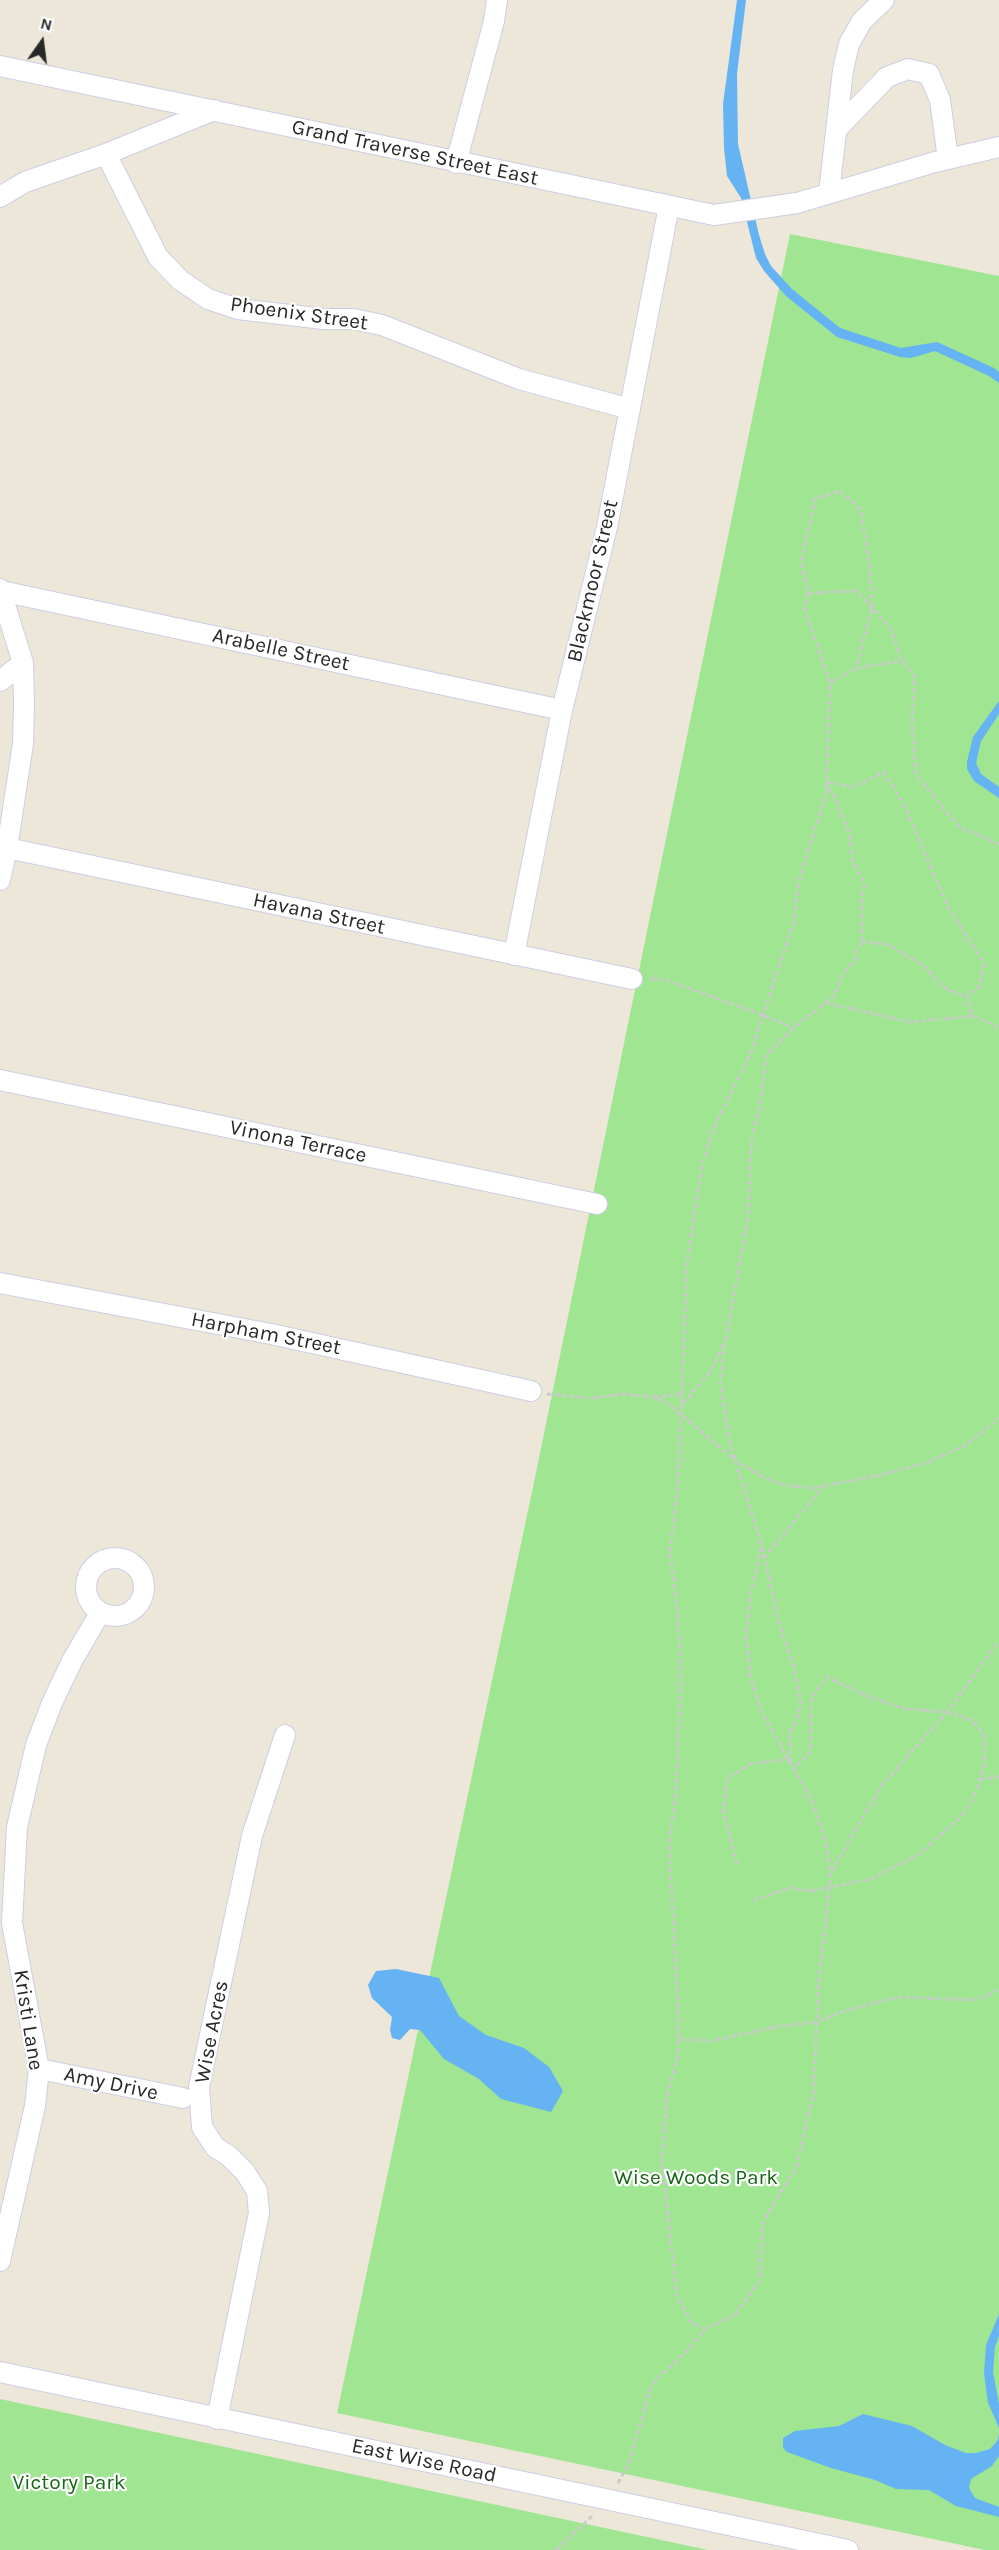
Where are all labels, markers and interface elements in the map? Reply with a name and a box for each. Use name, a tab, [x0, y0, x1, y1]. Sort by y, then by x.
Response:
north arrow	[12, 12, 72, 72]
text: N	[39, 13, 54, 35]
street label: Grand Traverse Street East	[289, 115, 541, 191]
street label: Phoenix Street	[228, 292, 370, 336]
street label: Blackmoor Street	[562, 497, 624, 665]
street label: Arabelle Street	[210, 623, 352, 677]
street label: Havana Street	[251, 888, 387, 940]
street label: Vinona Terrace	[227, 1115, 369, 1169]
street label: Harpham Street	[189, 1307, 343, 1361]
street label: Kristi Lane	[8, 1968, 48, 2072]
street label: Wise Acres	[190, 1978, 234, 2086]
street label: Amy Drive	[62, 2062, 160, 2106]
park label: Wise Woods Park	[614, 2165, 778, 2191]
street label: East Wise Road	[349, 2433, 499, 2489]
park label: Victory Park	[12, 2470, 126, 2496]

